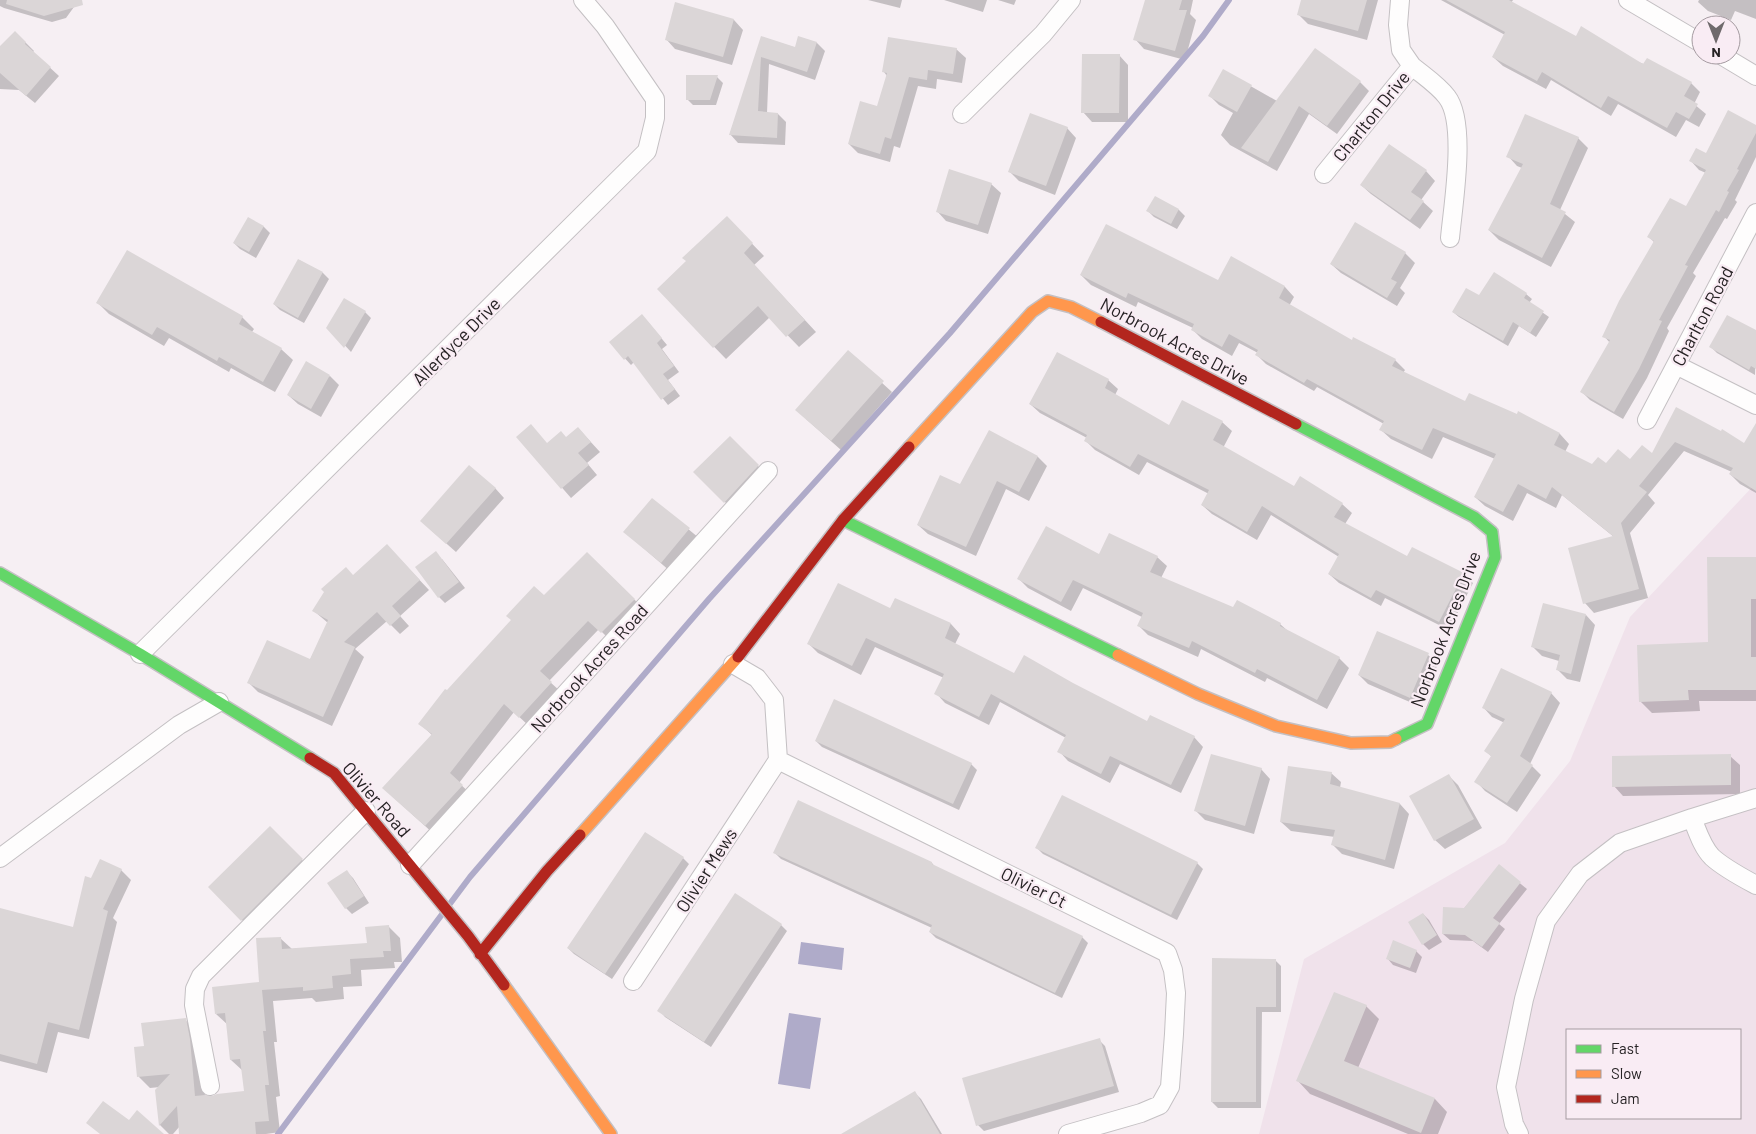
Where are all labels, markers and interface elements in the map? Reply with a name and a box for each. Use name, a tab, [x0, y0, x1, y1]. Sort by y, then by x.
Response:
north arrow	[1691, 15, 1741, 65]
text: N	[1711, 45, 1721, 62]
street label: Charlton Drive	[1328, 66, 1414, 166]
street label: Charlton Road	[1667, 262, 1737, 370]
street label: Allerdyce Drive	[407, 292, 505, 390]
street label: Norbrook Acres Drive	[1097, 292, 1253, 390]
street label: Norbrook Acres Drive	[1405, 548, 1485, 710]
street label: Norbrook Acres Road	[526, 599, 652, 737]
street label: Olivier Road	[338, 757, 416, 841]
street label: Olivier Mews	[671, 824, 741, 916]
street label: Olivier Ct	[998, 862, 1070, 912]
legend	[1566, 1029, 1741, 1119]
text: Fast	[1611, 1039, 1639, 1057]
text: Slow	[1611, 1064, 1642, 1082]
text: Jam	[1611, 1089, 1640, 1107]

